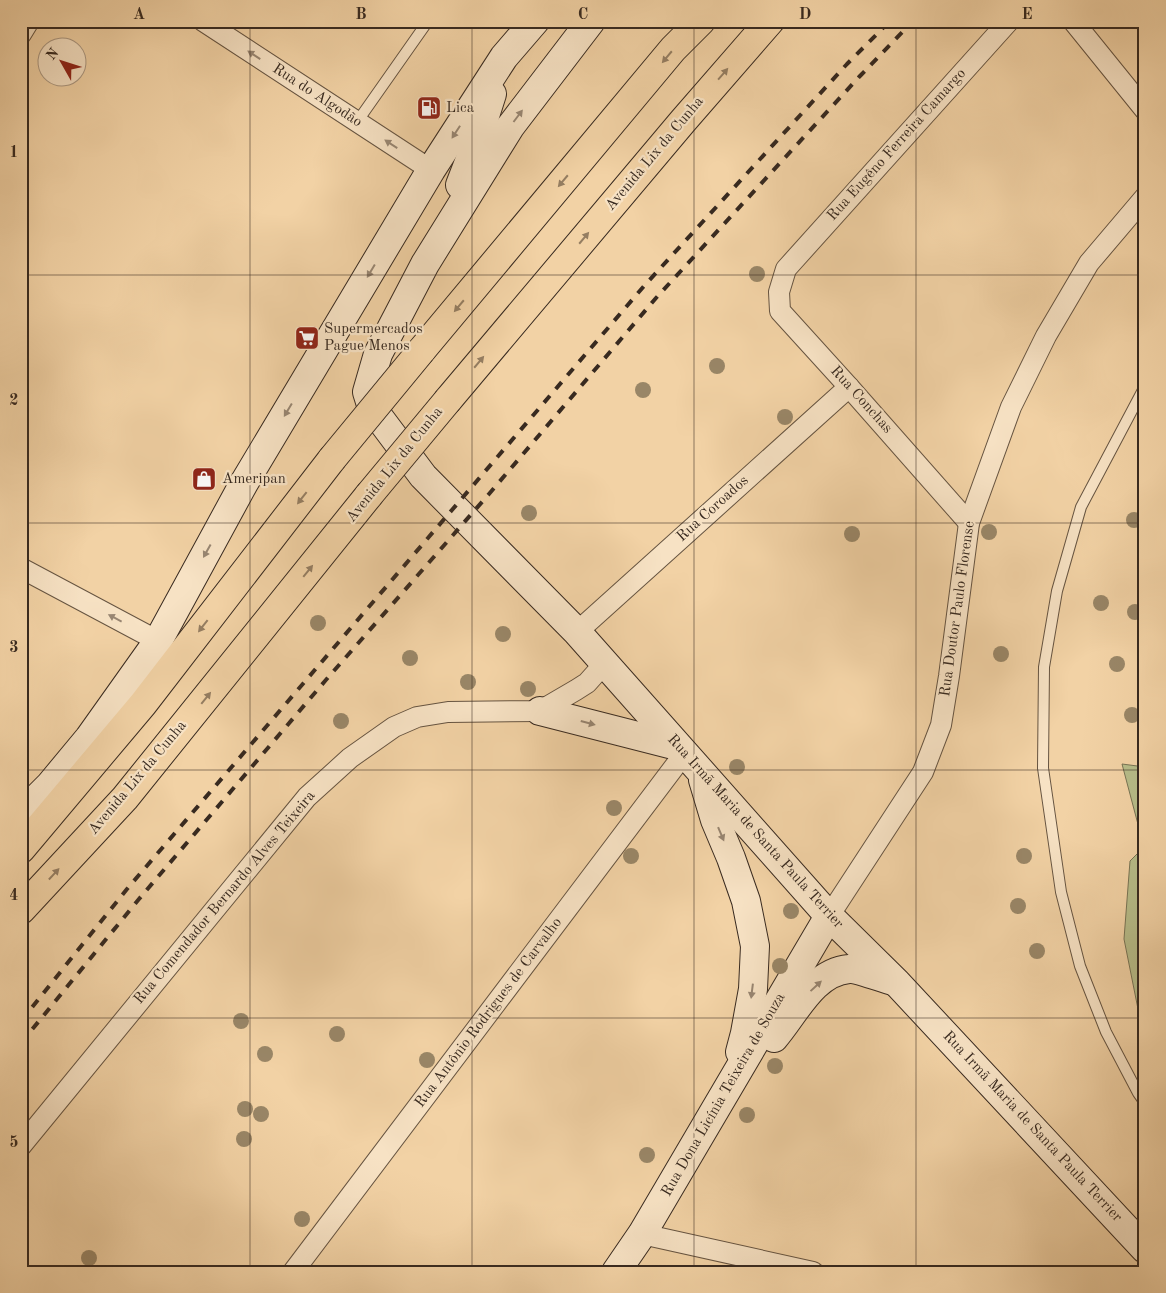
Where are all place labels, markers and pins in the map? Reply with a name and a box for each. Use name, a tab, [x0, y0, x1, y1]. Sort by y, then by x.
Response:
fuel station icon: Lica	[416, 95, 442, 121]
place label: Lica	[446, 101, 475, 116]
place label: Supermercados Pague Menos	[324, 322, 423, 354]
supermarket icon: Supermercados Pague Menos	[294, 325, 320, 351]
shop icon: Ameripan	[191, 466, 217, 492]
place label: Ameripan	[222, 472, 286, 487]

